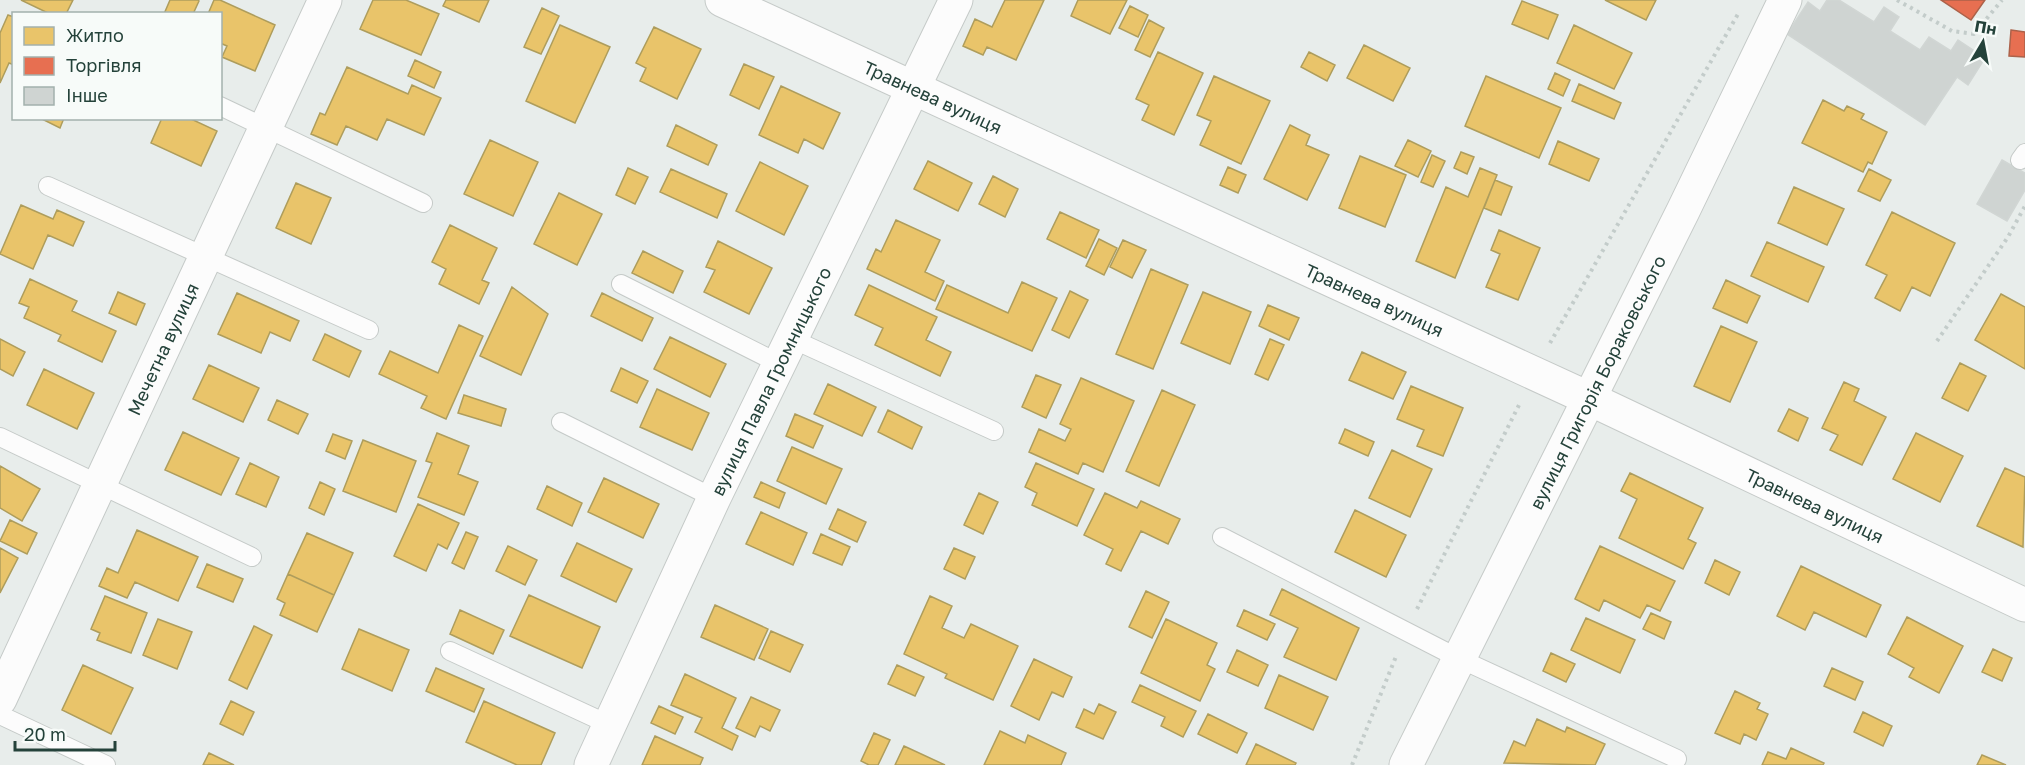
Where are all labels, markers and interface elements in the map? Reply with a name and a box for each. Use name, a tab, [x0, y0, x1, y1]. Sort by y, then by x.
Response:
legend	[12, 12, 222, 120]
north arrow	[1953, 12, 2013, 72]
text: Пн	[1973, 15, 1998, 39]
text: Житло	[66, 24, 124, 46]
text: Торгівля	[66, 54, 141, 76]
street label: Травнева вулиця	[860, 56, 1005, 138]
text: Інше	[66, 84, 108, 106]
street label: вулиця Григорія Бораковського	[1525, 252, 1670, 513]
street label: Травнева вулиця	[1302, 259, 1447, 341]
street label: вулиця Павла Громницького	[706, 263, 836, 499]
street label: Мечетна вулиця	[123, 279, 203, 419]
street label: Травнева вулиця	[1742, 463, 1887, 547]
scale bar	[15, 714, 116, 752]
text: 20 m	[24, 723, 66, 745]

